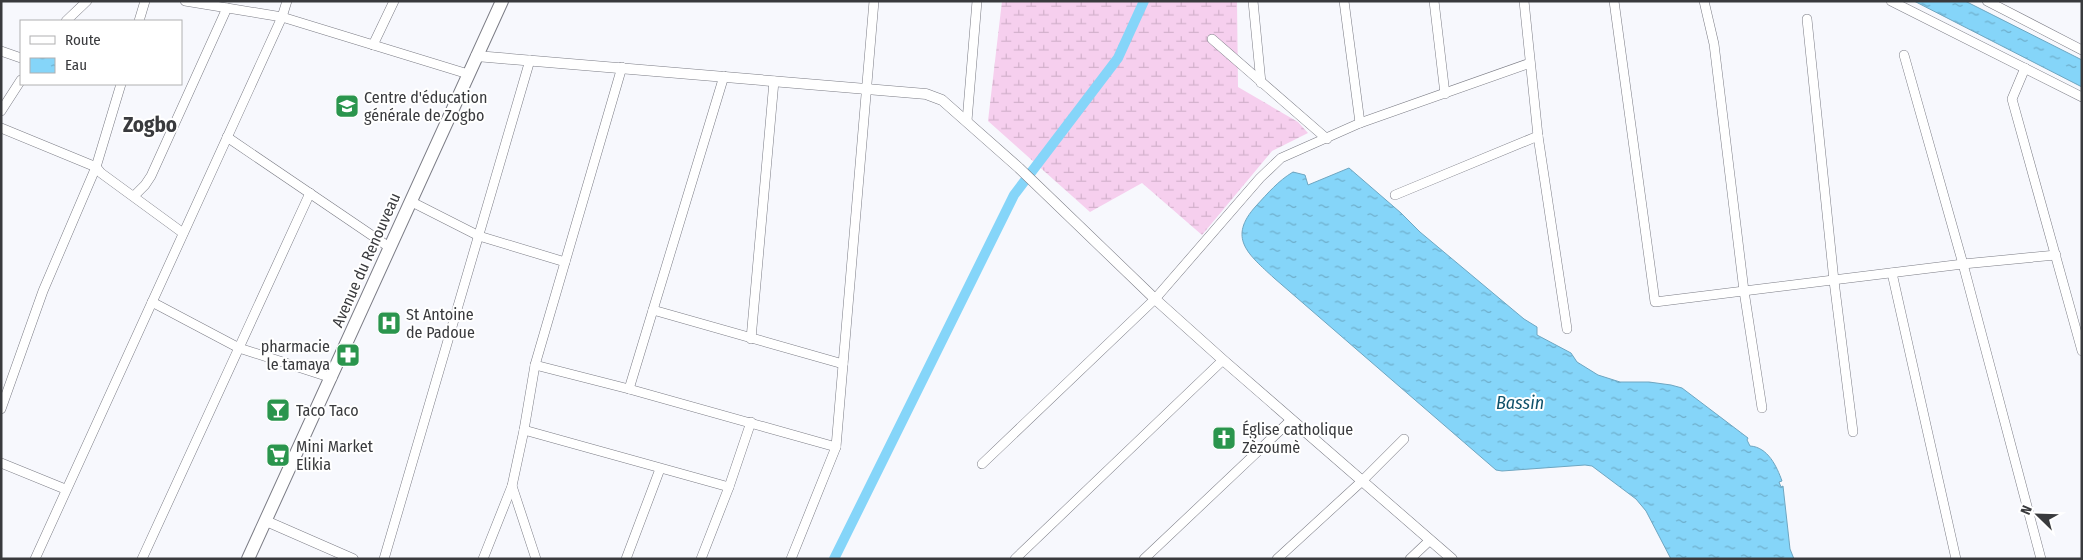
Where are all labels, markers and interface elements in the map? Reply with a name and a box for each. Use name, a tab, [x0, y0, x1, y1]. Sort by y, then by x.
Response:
legend	[20, 20, 182, 85]
text: Route	[65, 31, 101, 49]
text: Eau	[65, 56, 87, 74]
place label: Centre d'éducation générale de Zogbo	[364, 88, 487, 125]
school or university icon: Centre d'éducation générale de Zogbo	[334, 93, 360, 119]
district label: Zogbo	[123, 112, 177, 138]
street label: Avenue du Renouveau	[328, 190, 404, 330]
place label: St Antoine de Padoue	[406, 305, 475, 342]
hospital icon: St Antoine de Padoue	[376, 310, 402, 336]
place label: pharmacie le tamaya	[261, 337, 330, 374]
pharmacy icon: pharmacie le tamaya	[335, 342, 361, 368]
water label: Bassin	[1496, 392, 1544, 414]
bar icon: Taco Taco	[265, 397, 291, 423]
place label: Taco Taco	[296, 401, 359, 420]
place label: Église catholique Zèzoumè	[1242, 420, 1353, 457]
church icon: Église catholique Zèzoumè	[1211, 425, 1237, 451]
place label: Mini Market Elikia	[296, 437, 374, 474]
supermarket icon: Mini Market Elikia	[265, 442, 291, 468]
north arrow	[2013, 490, 2063, 540]
text: N	[2017, 503, 2036, 517]

